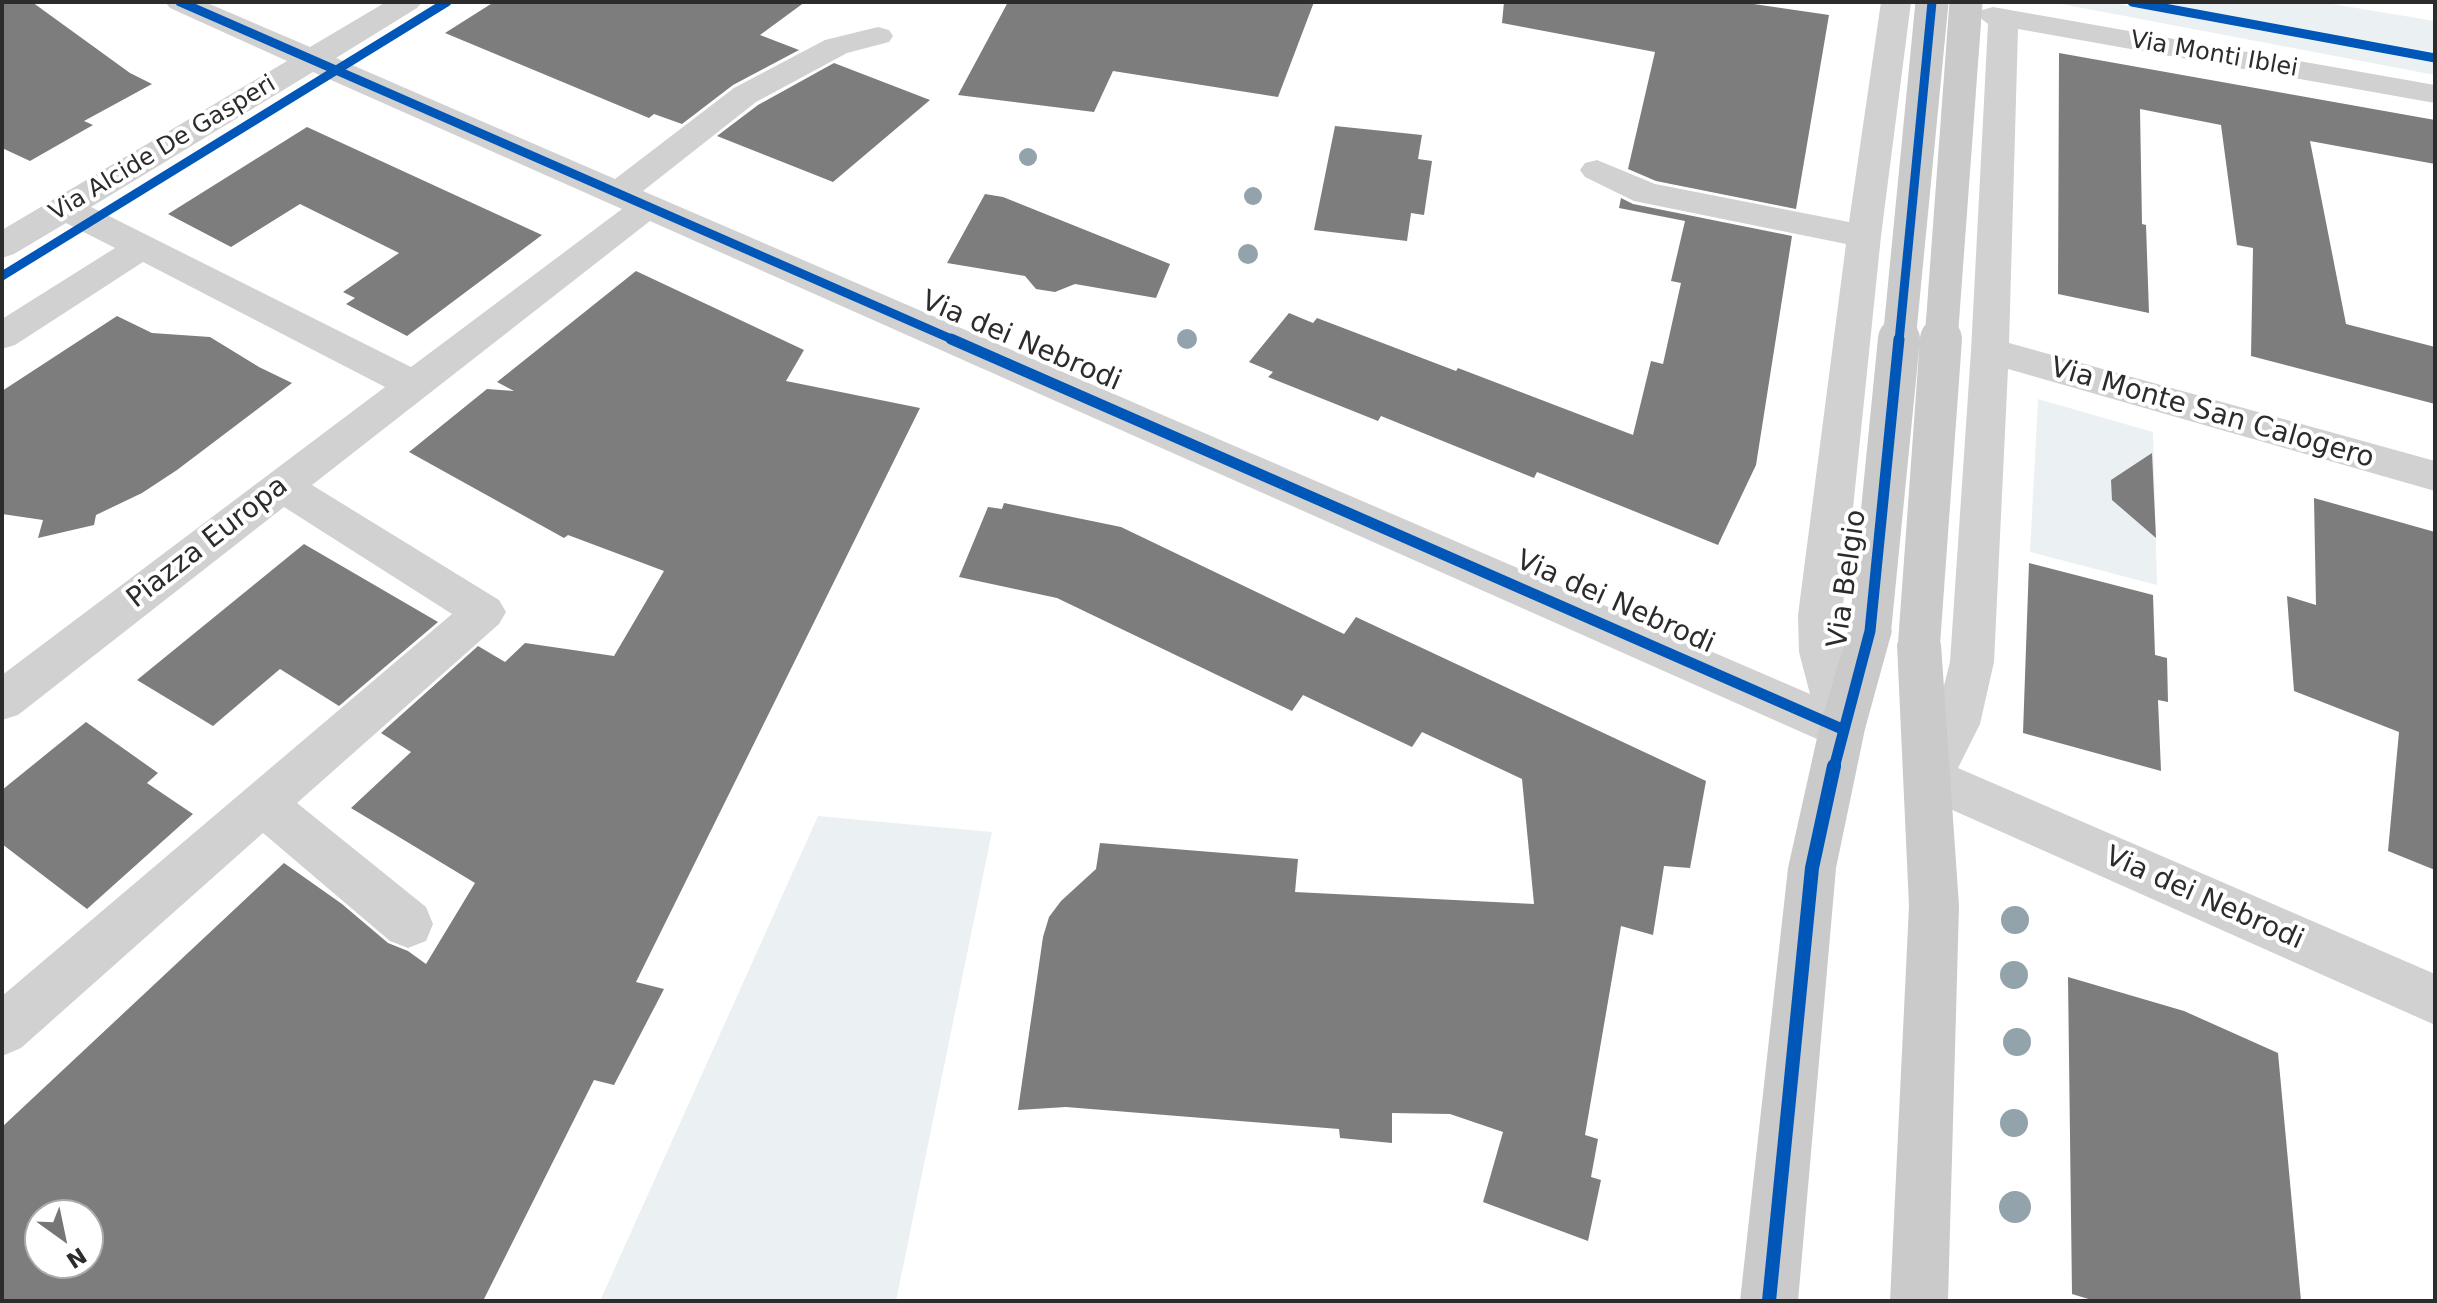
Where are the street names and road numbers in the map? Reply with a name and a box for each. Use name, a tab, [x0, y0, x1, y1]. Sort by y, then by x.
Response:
street label: Via Monti Iblei	[2128, 26, 2300, 84]
street label: Via Alcide De Gasperi	[45, 70, 281, 228]
street label: Via dei Nebrodi	[916, 285, 1126, 399]
street label: Via Monte San Calogero	[2046, 352, 2378, 476]
street label: Piazza Europa	[121, 470, 295, 616]
street label: Via Belgio	[1822, 508, 1874, 650]
street label: Via dei Nebrodi	[1511, 544, 1719, 662]
street label: Via dei Nebrodi	[2100, 840, 2308, 958]

